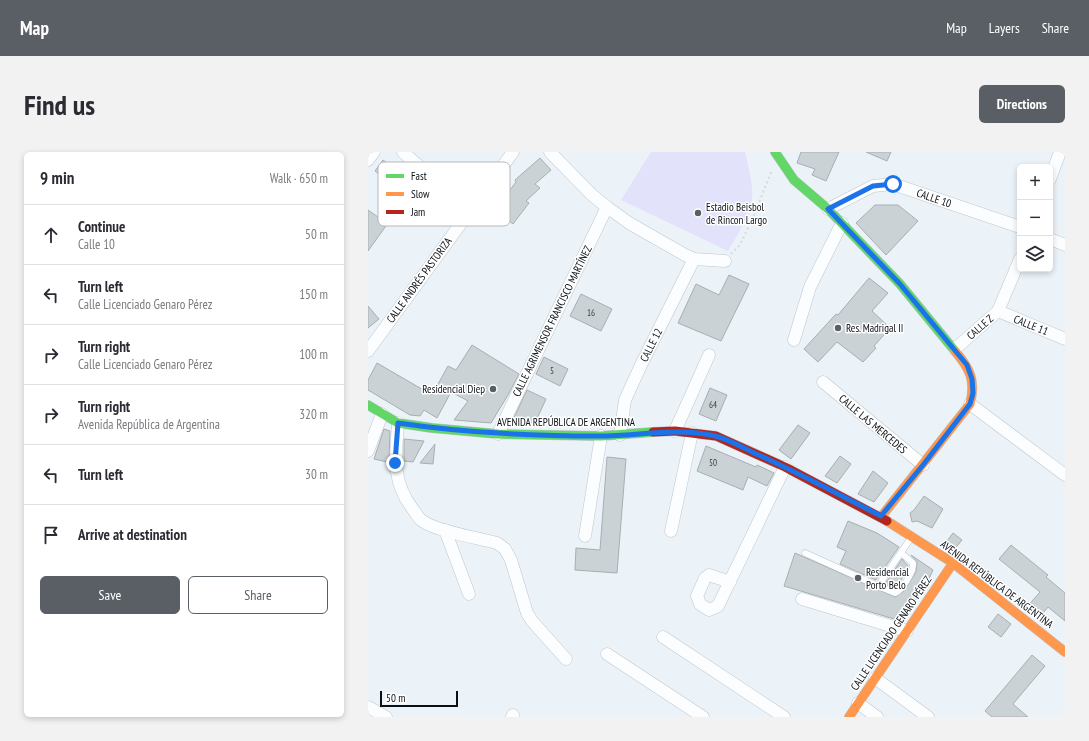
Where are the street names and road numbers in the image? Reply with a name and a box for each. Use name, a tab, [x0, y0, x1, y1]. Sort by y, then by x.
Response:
street label: CALLE 10	[915, 186, 953, 211]
street label: CALLE ANDRÉS PASTORIZA	[383, 234, 455, 326]
street label: CALLE AGRIMENSOR FRANCISCO MARTÍNEZ	[509, 243, 595, 399]
street label: CALLE Z	[964, 312, 996, 342]
street label: CALLE 11	[1012, 312, 1050, 338]
street label: CALLE 12	[637, 326, 665, 364]
street label: CALLE LAS MERCEDES	[836, 391, 910, 457]
street label: AVENIDA REPÚBLICA DE ARGENTINA	[497, 415, 636, 429]
street label: AVENIDA REPÚBLICA DE ARGENTINA	[938, 537, 1057, 632]
street label: CALLE LICENCIADO GENARO PÉREZ	[847, 573, 935, 693]

